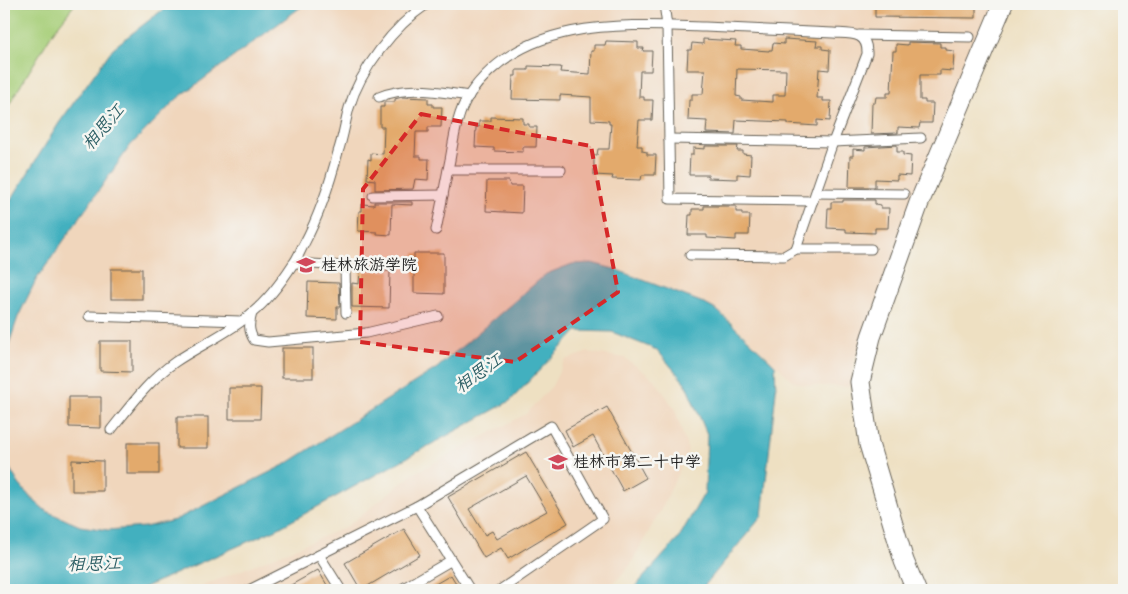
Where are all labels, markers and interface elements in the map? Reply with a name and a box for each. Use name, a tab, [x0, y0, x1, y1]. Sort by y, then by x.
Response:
water label: 相思江	[75, 97, 133, 158]
place label: 桂林旅游学院	[321, 253, 417, 278]
school or university icon: 桂林旅游学院	[295, 254, 317, 276]
water label: 相思江	[449, 346, 510, 401]
place label: 桂林市第二十中学	[573, 450, 701, 475]
school or university icon: 桂林市第二十中学	[547, 451, 569, 473]
water label: 相思江	[67, 550, 122, 580]

